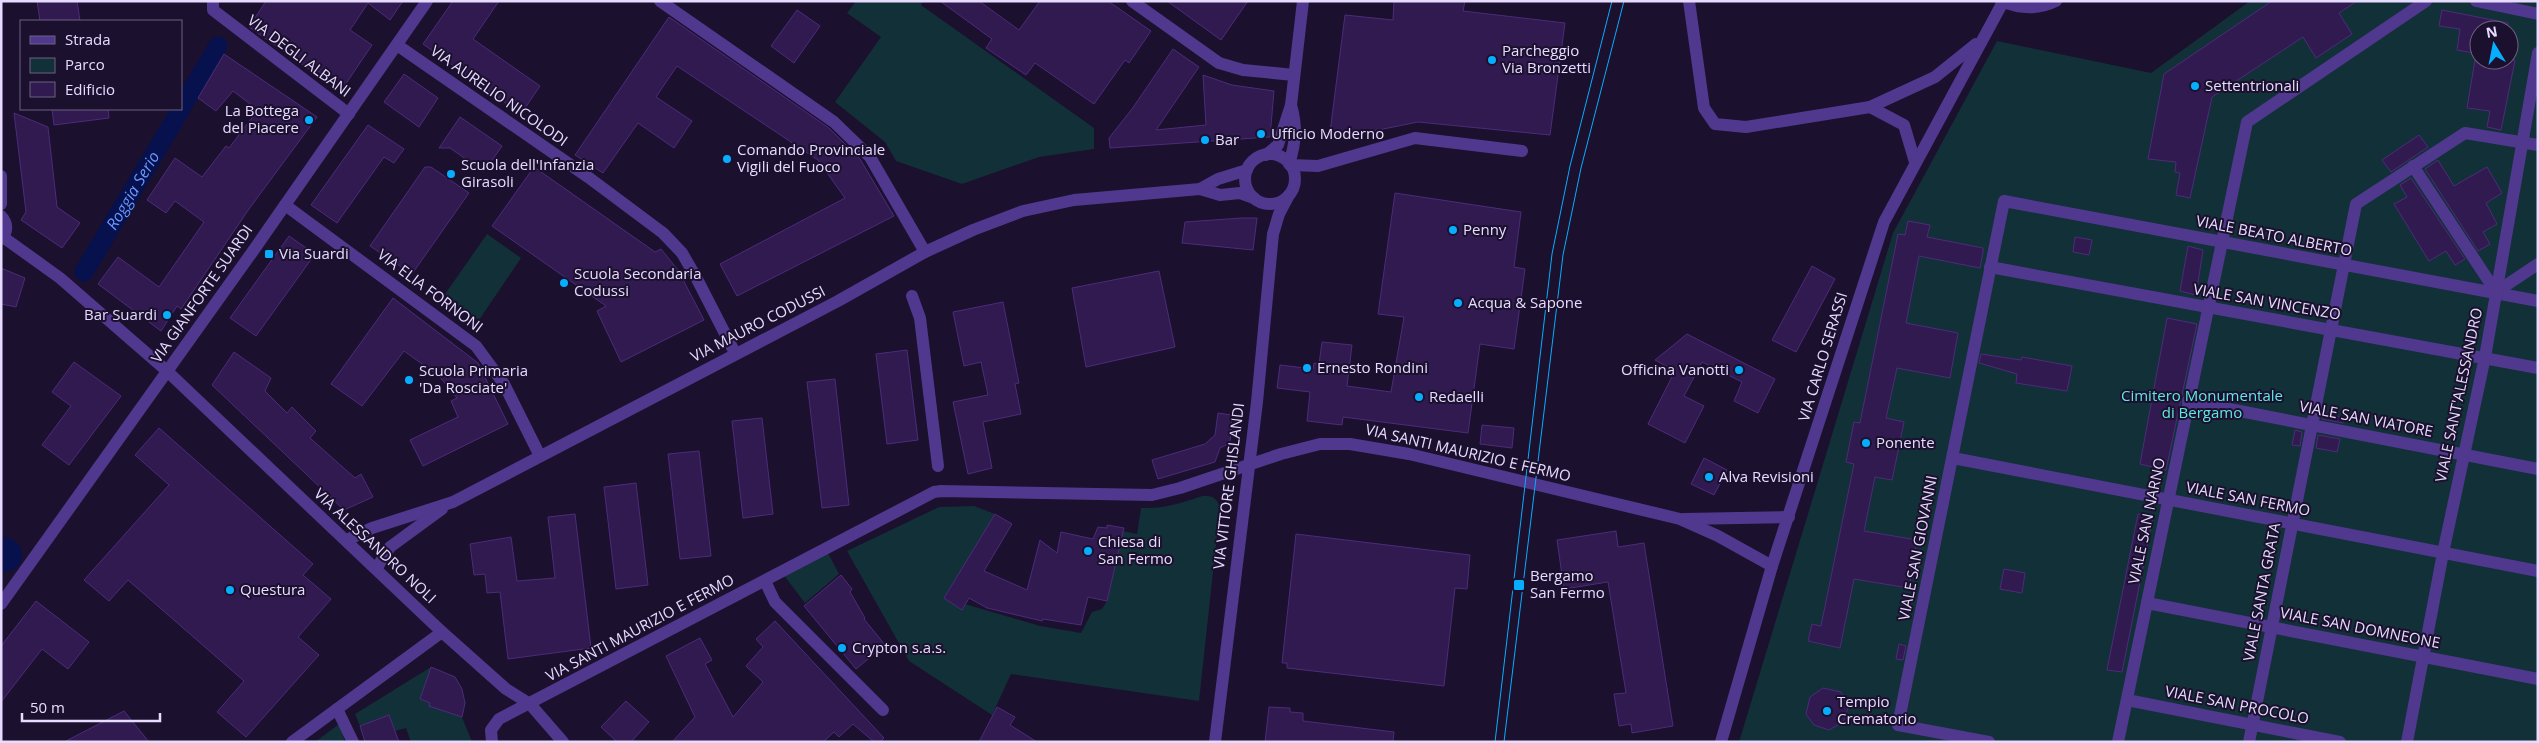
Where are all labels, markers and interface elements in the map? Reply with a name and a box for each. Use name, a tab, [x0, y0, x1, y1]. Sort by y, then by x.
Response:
street label: VIA DEGLI ALBANI	[244, 10, 355, 101]
legend	[20, 20, 182, 110]
north arrow	[2469, 20, 2519, 70]
text: N	[2484, 21, 2499, 42]
text: Strada	[65, 29, 111, 49]
street label: VIA AURELIO NICOLODI	[427, 40, 572, 150]
place label: Parcheggio Via Bronzetti	[1502, 40, 1591, 77]
text: Parco	[65, 54, 105, 74]
marker: Parcheggio Via Bronzetti	[1486, 54, 1498, 66]
place label: Settentrionali	[2205, 75, 2299, 95]
text: Edificio	[65, 79, 115, 99]
marker: Settentrionali	[2189, 80, 2201, 92]
place label: La Bottega del Piacere	[222, 100, 299, 137]
marker: La Bottega del Piacere	[303, 114, 315, 126]
place label: Ufficio Moderno	[1271, 123, 1384, 143]
marker: Ufficio Moderno	[1255, 128, 1267, 140]
place label: Bar	[1215, 129, 1239, 149]
marker: Bar	[1199, 134, 1211, 146]
place label: Comando Provinciale Vigili del Fuoco	[737, 139, 885, 176]
water label: Roggia Serio	[101, 147, 164, 234]
marker: Comando Provinciale Vigili del Fuoco	[721, 153, 733, 165]
place label: Scuola dell'Infanzia Girasoli	[461, 154, 594, 191]
marker: Scuola dell'Infanzia Girasoli	[445, 168, 457, 180]
street label: VIALE BEATO ALBERTO	[2194, 210, 2354, 260]
place label: Penny	[1463, 219, 1507, 239]
street label: VIA GIANFORTE SUARDI	[146, 220, 257, 367]
marker: Penny	[1447, 224, 1459, 236]
place label: Via Suardi	[279, 243, 349, 263]
street label: VIA ELIA FORNONI	[374, 244, 487, 337]
marker: Via Suardi	[263, 248, 275, 260]
place label: Scuola Secondaria Codussi	[574, 263, 701, 300]
marker: Scuola Secondaria Codussi	[558, 277, 570, 289]
street label: VIALE SAN VINCENZO	[2192, 278, 2342, 324]
street label: VIA MAURO CODUSSI	[687, 280, 828, 366]
street label: VIA CARLO SERASSI	[1793, 290, 1851, 424]
place label: Acqua & Sapone	[1468, 292, 1583, 312]
marker: Acqua & Sapone	[1452, 297, 1464, 309]
place label: Bar Suardi	[84, 304, 157, 324]
street label: VIALE SANT'ALESSANDRO	[2430, 306, 2486, 484]
marker: Bar Suardi	[161, 309, 173, 321]
place label: Ernesto Rondini	[1317, 357, 1428, 377]
place label: Officina Vanotti	[1621, 359, 1729, 379]
place label: Scuola Primaria 'Da Rosciate'	[419, 360, 528, 397]
marker: Ernesto Rondini	[1301, 362, 1313, 374]
marker: Officina Vanotti	[1733, 364, 1745, 376]
marker: Scuola Primaria 'Da Rosciate'	[403, 374, 415, 386]
park label: Cimitero Monumentale di Bergamo	[2121, 385, 2283, 422]
place label: Redaelli	[1429, 386, 1484, 406]
marker: Redaelli	[1413, 391, 1425, 403]
street label: VIALE SAN VIATORE	[2298, 395, 2435, 441]
street label: VIA VITTORE GHISLANDI	[1208, 402, 1248, 570]
street label: VIA SANTI MAURIZIO E FERMO	[1364, 419, 1573, 485]
place label: Ponente	[1876, 432, 1935, 452]
marker: Ponente	[1860, 437, 1872, 449]
street label: VIALE SAN NARNO	[2123, 456, 2169, 586]
place label: Alva Revisioni	[1719, 466, 1814, 486]
marker: Alva Revisioni	[1703, 471, 1715, 483]
street label: VIALE SAN GIOVANNI	[1893, 473, 1941, 622]
street label: VIALE SAN FERMO	[2184, 476, 2312, 520]
street label: VIA ALESSANDRO NOLI	[310, 483, 441, 607]
street label: VIALE SANTA GRATA	[2238, 520, 2284, 663]
place label: Chiesa di San Fermo	[1098, 531, 1173, 568]
marker: Chiesa di San Fermo	[1082, 545, 1094, 557]
place label: Bergamo San Fermo	[1530, 565, 1605, 602]
street label: VIA SANTI MAURIZIO E FERMO	[542, 569, 737, 685]
marker: Bergamo San Fermo	[1512, 578, 1526, 592]
place label: Questura	[240, 579, 305, 599]
marker: Questura	[224, 584, 236, 596]
street label: VIALE SAN DOMNEONE	[2279, 602, 2442, 652]
place label: Crypton s.a.s.	[852, 637, 946, 657]
marker: Crypton s.a.s.	[836, 642, 848, 654]
street label: VIALE SAN PROCOLO	[2164, 680, 2311, 728]
scale bar	[22, 690, 160, 722]
place label: Tempio Crematorio	[1837, 691, 1917, 728]
text: 50 m	[30, 697, 65, 717]
marker: Tempio Crematorio	[1821, 705, 1833, 717]

